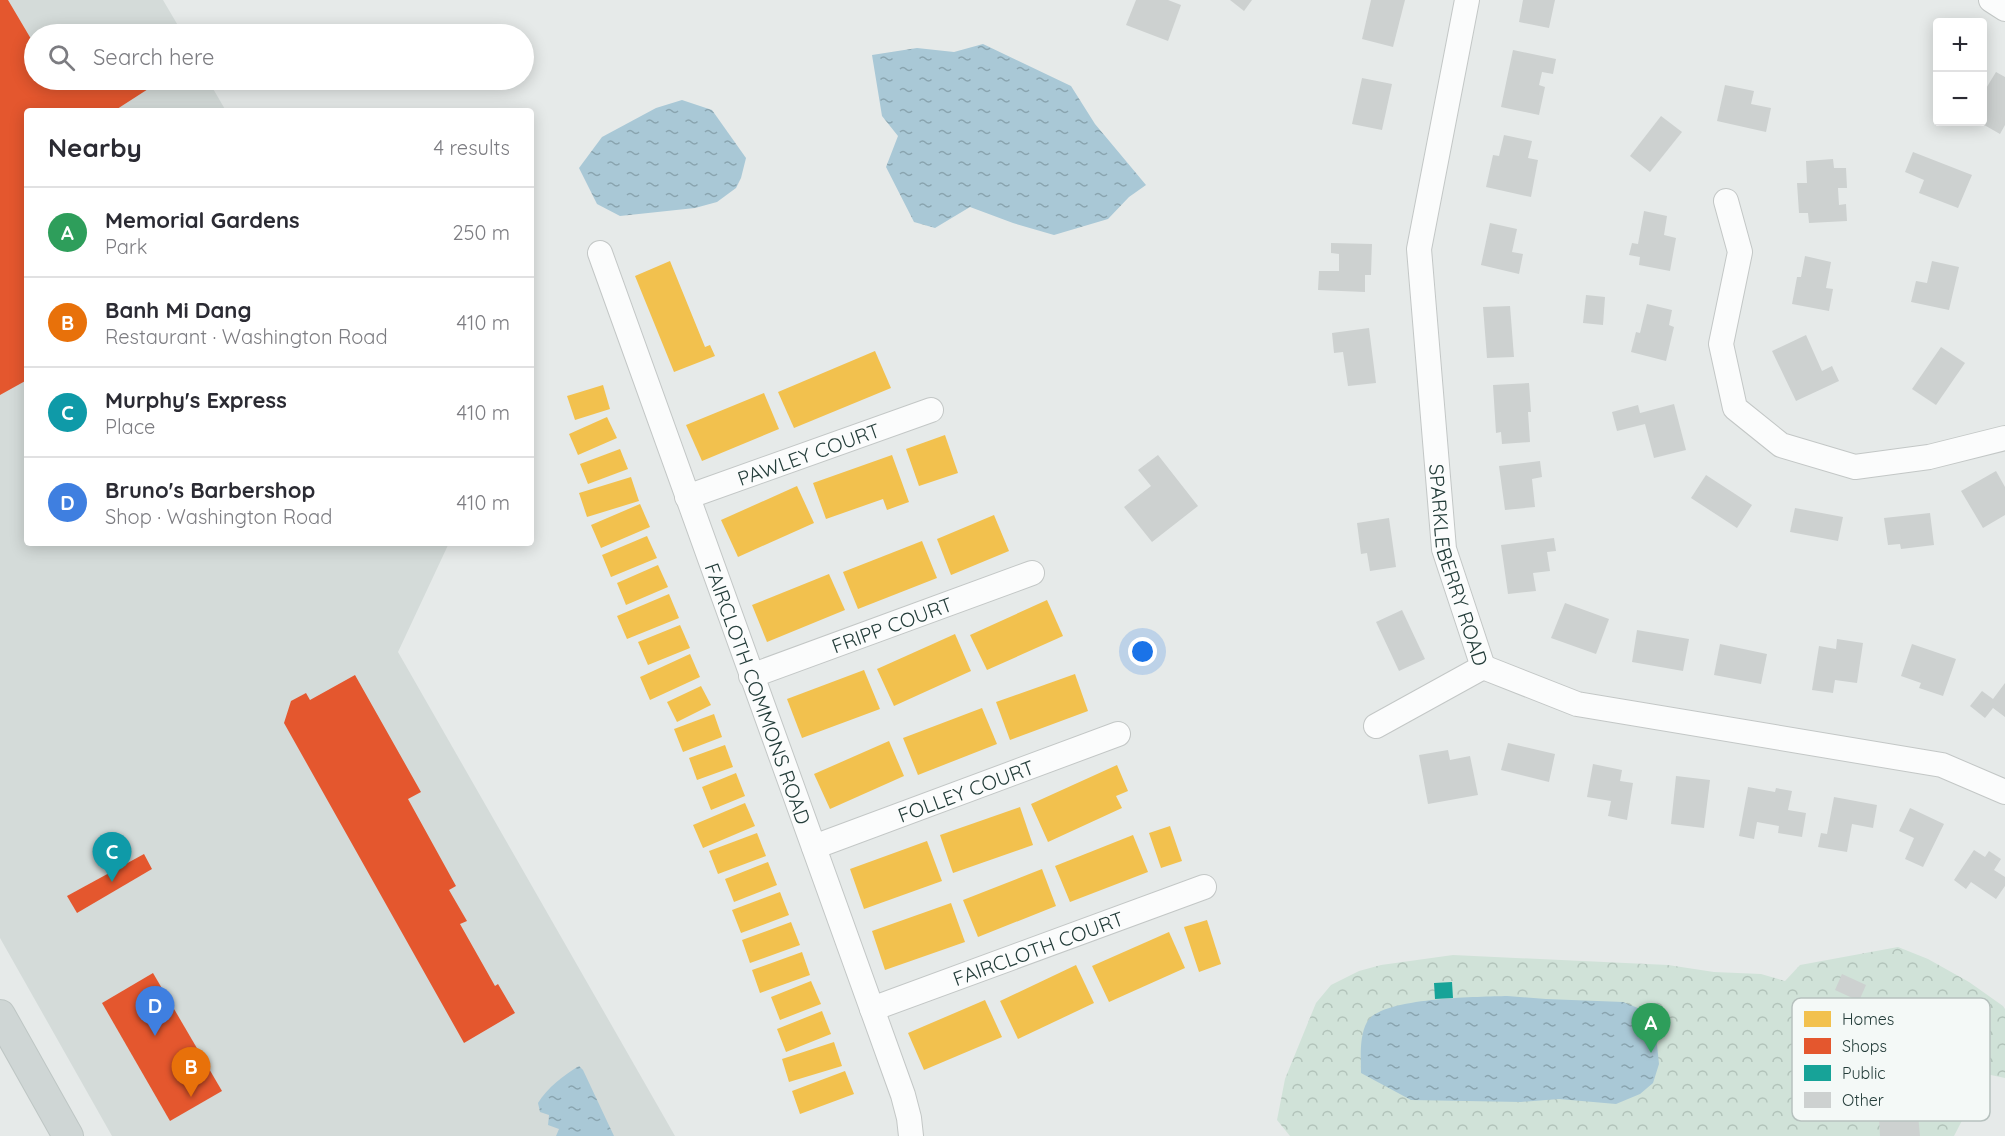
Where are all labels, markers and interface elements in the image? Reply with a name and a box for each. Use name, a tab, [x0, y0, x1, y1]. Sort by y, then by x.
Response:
map controls	[1933, 18, 1987, 126]
button: +	[1933, 18, 1987, 72]
search box	[24, 24, 534, 90]
icon: search	[45, 41, 78, 74]
text: Search here	[93, 43, 214, 71]
button: −	[1933, 72, 1987, 126]
text: Nearby	[48, 131, 142, 164]
text: 4 results	[434, 135, 510, 160]
text: Memorial Gardens	[105, 206, 300, 234]
text: A	[61, 220, 74, 245]
text: 250 m	[452, 220, 510, 245]
text: Park	[105, 234, 147, 259]
text: Banh Mi Dang	[105, 296, 251, 324]
text: B	[61, 310, 74, 335]
text: 410 m	[457, 310, 510, 335]
text: Restaurant · Washington Road	[105, 324, 388, 349]
text: Murphy's Express	[105, 386, 287, 414]
text: C	[61, 400, 74, 425]
text: 410 m	[457, 400, 510, 425]
text: Place	[105, 414, 155, 439]
street label: PAWLEY COURT	[734, 417, 883, 491]
street label: SPARKLEBERRY ROAD	[1424, 463, 1494, 669]
text: Bruno's Barbershop	[105, 476, 315, 504]
text: D	[60, 490, 75, 515]
text: 410 m	[457, 490, 510, 515]
text: Shop · Washington Road	[105, 504, 332, 529]
street label: FAIRCLOTH COMMONS ROAD	[700, 559, 817, 827]
street label: FRIPP COURT	[828, 591, 956, 658]
your location	[1128, 637, 1157, 666]
street label: FOLLEY COURT	[894, 754, 1038, 827]
pin: C	[92, 832, 132, 882]
street label: FAIRCLOTH COURT	[949, 905, 1127, 991]
pin: D	[136, 986, 174, 1036]
legend	[1792, 998, 1990, 1121]
pin: A	[1632, 1004, 1670, 1053]
text: Homes	[1842, 1009, 1894, 1029]
text: Shops	[1842, 1036, 1887, 1056]
pin: B	[172, 1048, 210, 1097]
text: Public	[1842, 1063, 1886, 1083]
text: Other	[1842, 1090, 1884, 1110]

